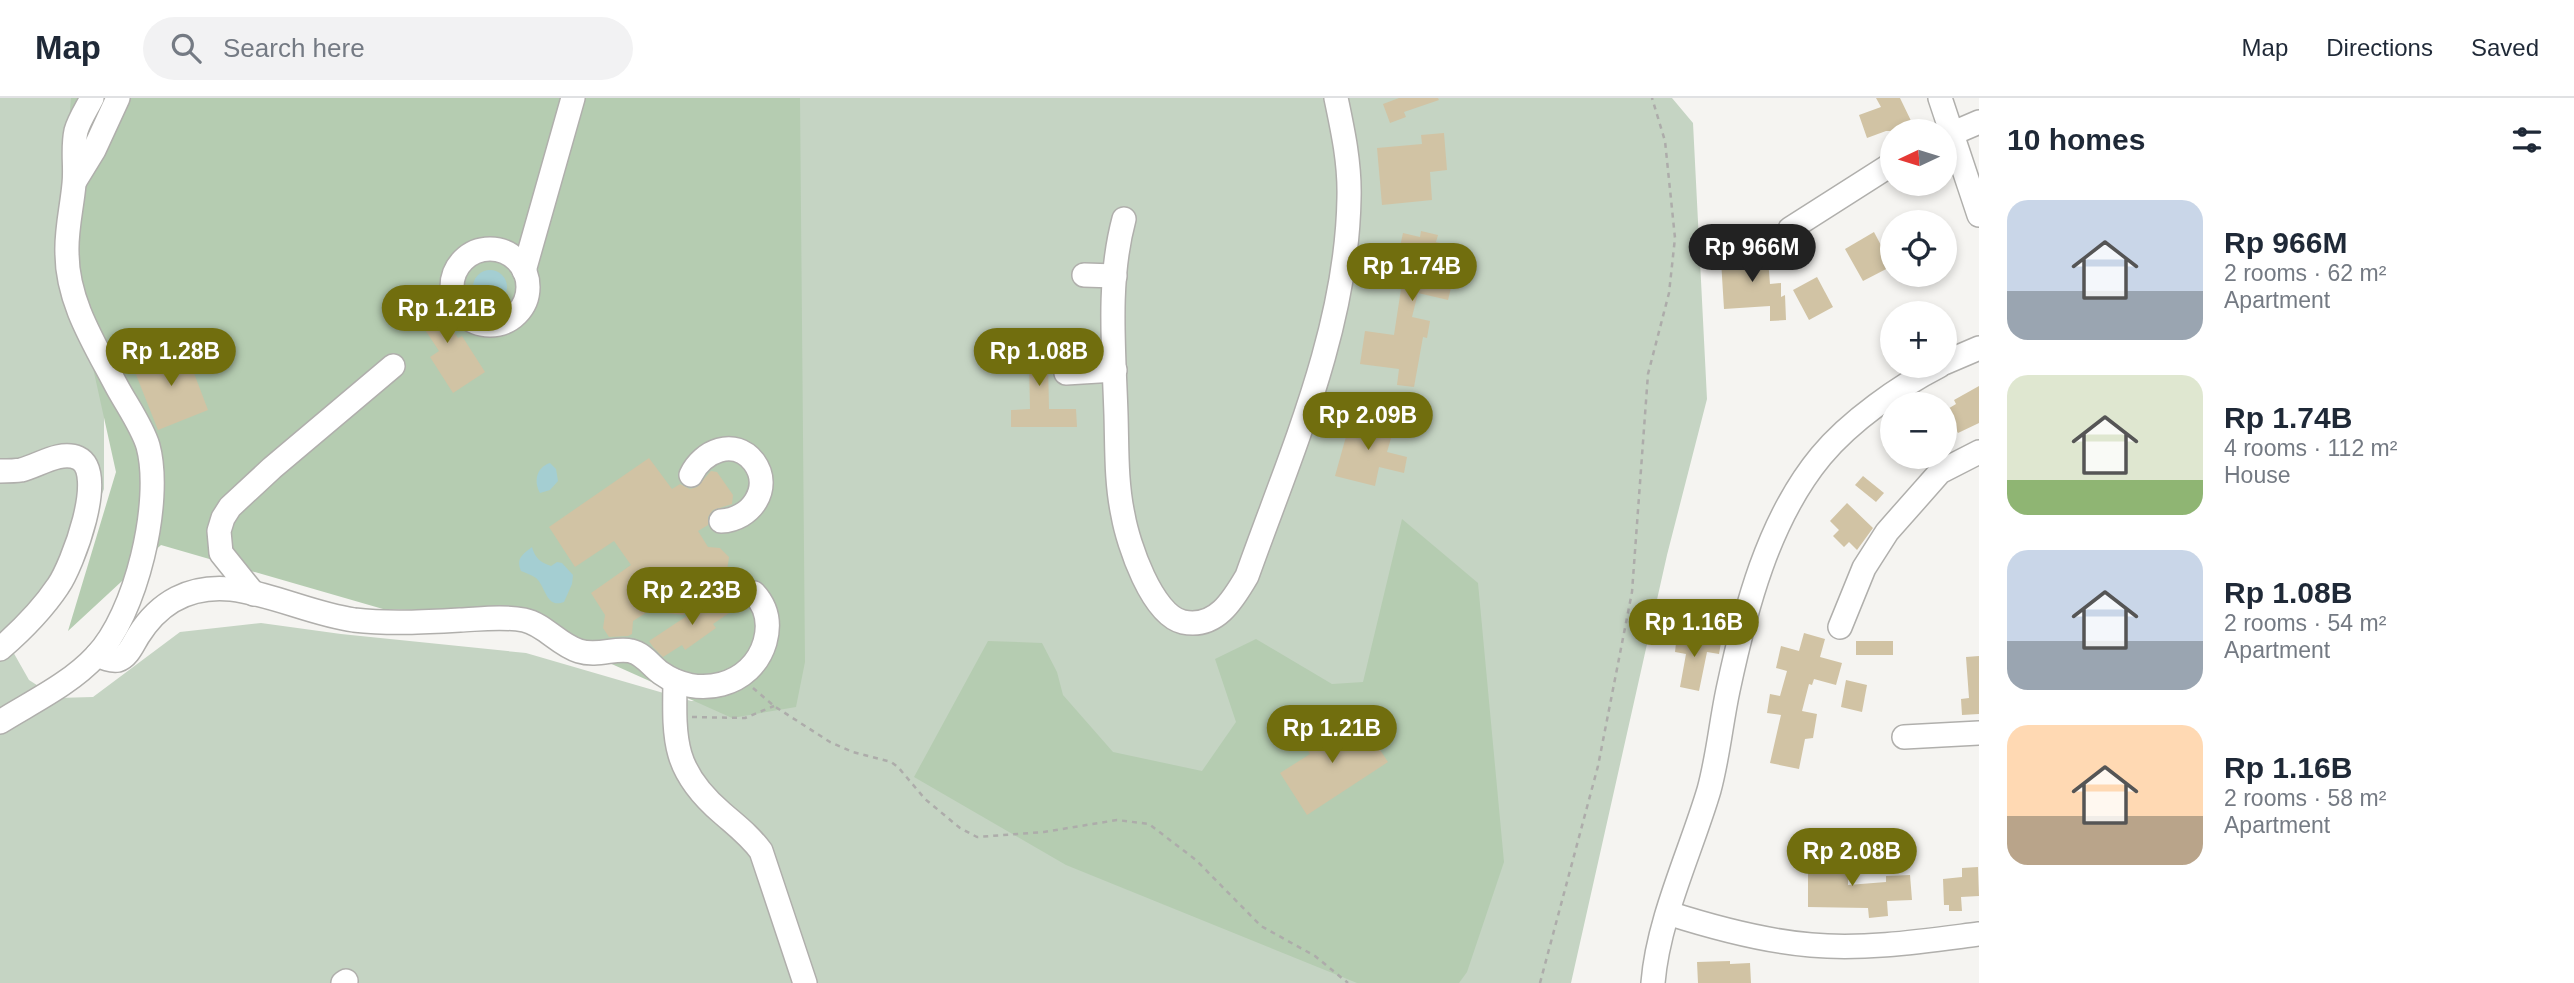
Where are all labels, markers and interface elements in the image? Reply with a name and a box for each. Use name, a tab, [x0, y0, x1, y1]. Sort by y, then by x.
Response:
search box	[143, 17, 633, 80]
text: Map	[35, 29, 101, 66]
icon: search	[167, 29, 205, 67]
text: Search here	[223, 33, 365, 63]
text: Map	[2242, 34, 2288, 61]
text: Directions	[2326, 34, 2433, 61]
text: Saved	[2471, 34, 2539, 61]
north arrow	[1880, 119, 1956, 196]
map controls	[1880, 119, 1957, 469]
icon: filters	[2508, 121, 2546, 159]
text: 10 homes	[2007, 123, 2145, 156]
button: locate	[1880, 210, 1957, 287]
pin: Rp 966M	[1687, 225, 1817, 284]
text: Rp 966M	[2224, 226, 2347, 259]
icon: home	[2063, 228, 2147, 312]
text: Rp 966M	[1705, 234, 1799, 260]
pin: Rp 1.74B	[1340, 244, 1484, 303]
text: Rp 1.74B	[1363, 253, 1461, 279]
text: 2 rooms · 62 m²	[2224, 260, 2386, 286]
pin: Rp 1.21B	[375, 286, 519, 345]
text: Apartment	[2224, 287, 2330, 313]
text: Rp 1.21B	[398, 295, 496, 321]
button: +	[1880, 301, 1957, 378]
pin: Rp 1.28B	[99, 328, 243, 388]
pin: Rp 1.08B	[967, 328, 1111, 388]
text: Rp 1.28B	[122, 338, 220, 364]
text: Rp 1.08B	[990, 338, 1088, 364]
pin: Rp 2.09B	[1296, 392, 1440, 452]
button: −	[1880, 392, 1957, 469]
text: Rp 1.74B	[2224, 401, 2352, 434]
text: Rp 2.09B	[1319, 402, 1417, 428]
icon: home	[2063, 403, 2147, 487]
text: 4 rooms · 112 m²	[2224, 435, 2397, 461]
text: House	[2224, 462, 2290, 488]
pin: Rp 2.23B	[620, 568, 764, 627]
text: Rp 1.08B	[2224, 576, 2352, 609]
text: Rp 2.23B	[643, 577, 741, 603]
icon: home	[2063, 578, 2147, 662]
pin: Rp 1.16B	[1622, 600, 1766, 659]
text: Rp 1.16B	[1645, 609, 1743, 635]
text: 2 rooms · 54 m²	[2224, 610, 2386, 636]
text: Apartment	[2224, 637, 2330, 663]
pin: Rp 1.21B	[1260, 706, 1404, 765]
text: Rp 1.21B	[1283, 715, 1381, 741]
text: Rp 1.16B	[2224, 751, 2352, 784]
icon: home	[2063, 753, 2147, 837]
text: 2 rooms · 58 m²	[2224, 785, 2386, 811]
text: Apartment	[2224, 812, 2330, 838]
pin: Rp 2.08B	[1780, 828, 1924, 888]
text: Rp 2.08B	[1803, 838, 1901, 864]

